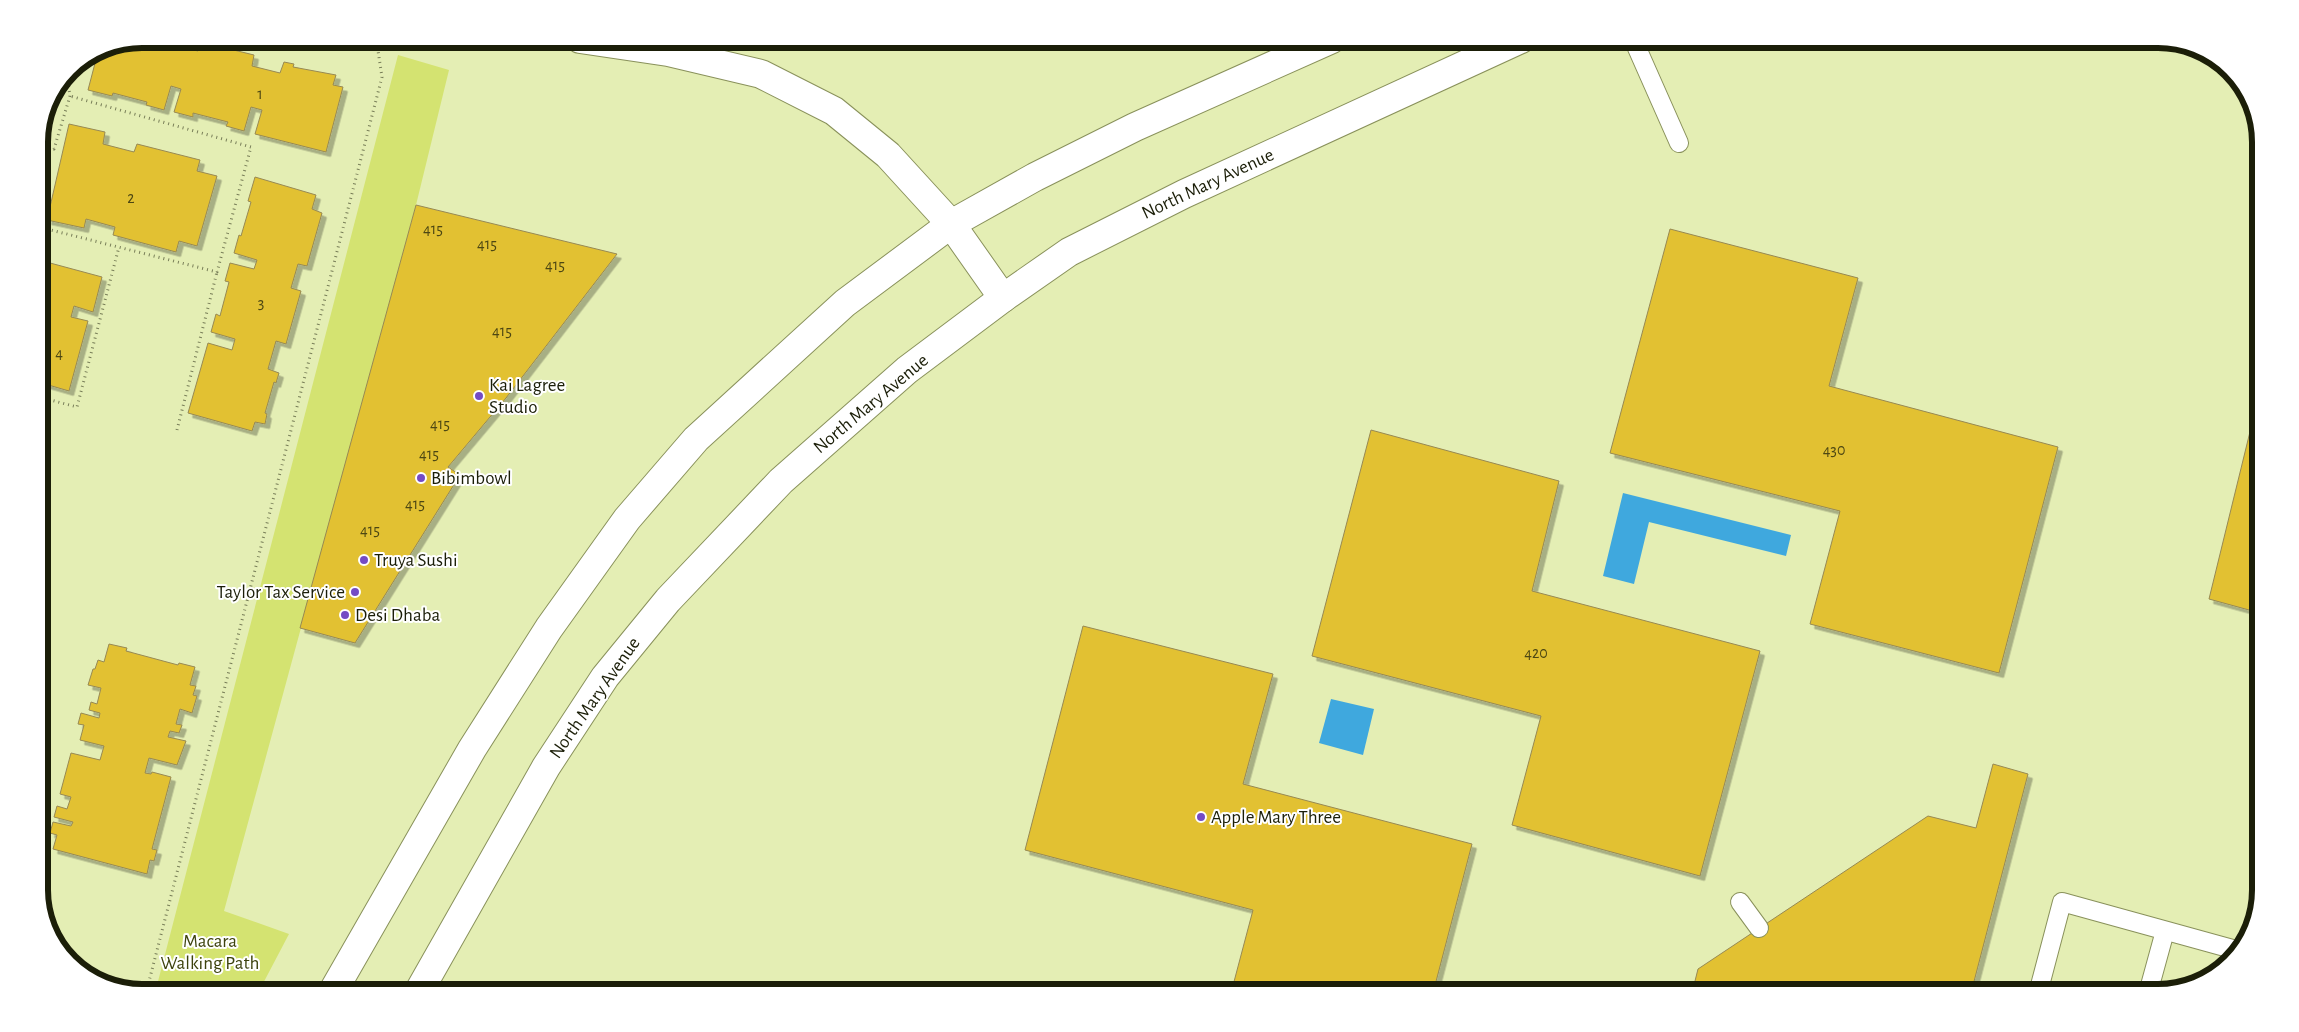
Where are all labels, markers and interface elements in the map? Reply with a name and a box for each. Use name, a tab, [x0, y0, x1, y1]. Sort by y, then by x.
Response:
house number: 1	[257, 86, 263, 102]
street label: North Mary Avenue	[1139, 145, 1277, 223]
house number: 2	[127, 190, 135, 206]
house number: 415	[423, 221, 443, 237]
house number: 415	[477, 236, 497, 252]
house number: 415	[545, 257, 565, 273]
house number: 3	[258, 295, 264, 311]
house number: 415	[492, 323, 512, 339]
house number: 4	[55, 345, 63, 361]
street label: North Mary Avenue	[810, 351, 932, 457]
place label: Kai Lagree Studio	[489, 376, 565, 417]
marker: Kai Lagree Studio	[473, 390, 485, 402]
house number: 415	[430, 416, 450, 432]
house number: 430	[1823, 442, 1845, 458]
house number: 415	[419, 446, 439, 462]
place label: Bibimbowl	[431, 469, 512, 488]
marker: Bibimbowl	[415, 472, 427, 484]
house number: 415	[405, 496, 425, 512]
house number: 415	[360, 522, 380, 538]
place label: Truya Sushi	[374, 551, 458, 570]
marker: Truya Sushi	[358, 554, 370, 566]
place label: Taylor Tax Service	[217, 583, 345, 602]
marker: Taylor Tax Service	[349, 586, 361, 598]
place label: Desi Dhaba	[355, 606, 440, 625]
marker: Desi Dhaba	[339, 609, 351, 621]
street label: North Mary Avenue	[546, 634, 644, 762]
house number: 420	[1524, 645, 1548, 661]
place label: Apple Mary Three	[1211, 808, 1341, 827]
marker: Apple Mary Three	[1195, 811, 1207, 823]
park label: Macara Walking Path	[161, 932, 259, 973]

